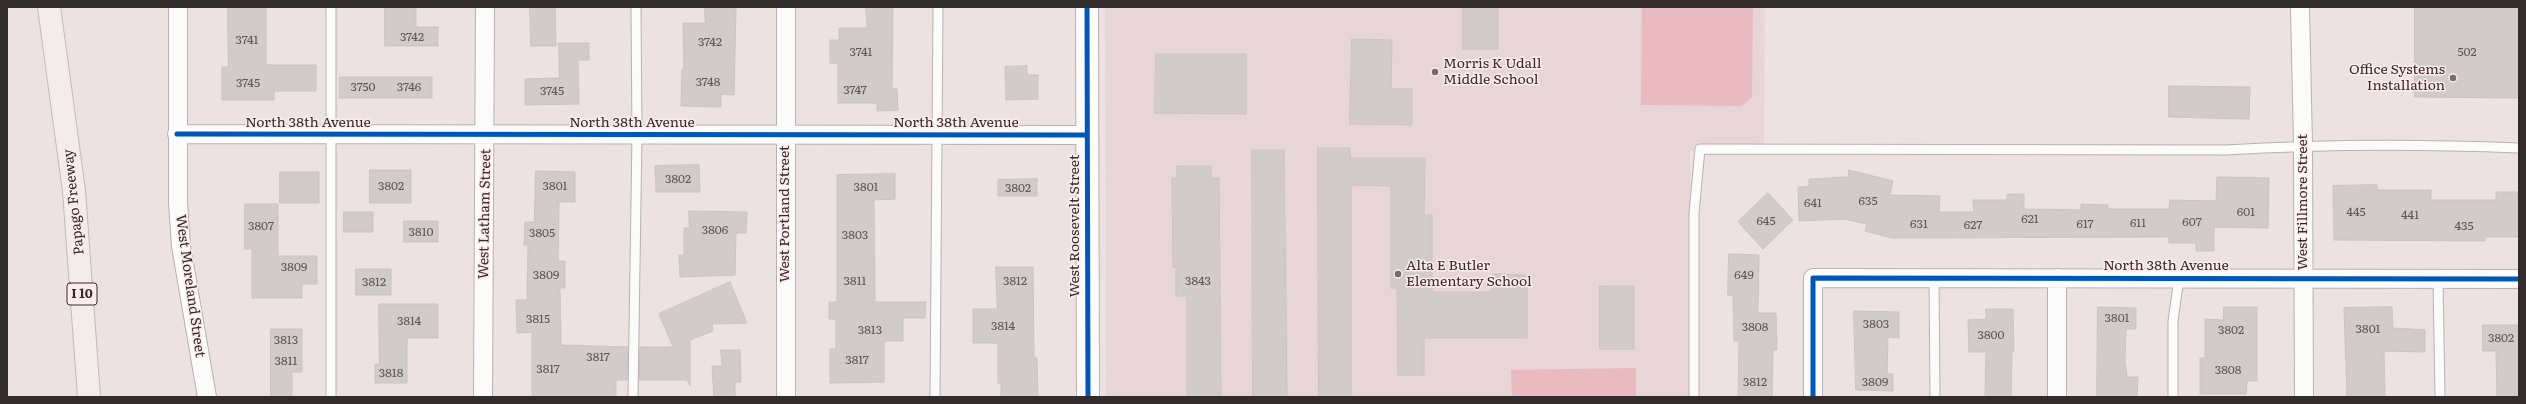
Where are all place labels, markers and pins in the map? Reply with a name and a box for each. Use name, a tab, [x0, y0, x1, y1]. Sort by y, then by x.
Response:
place label: Morris K Udall Middle School	[1443, 56, 1541, 88]
place label: Office Systems Installation	[2349, 62, 2445, 94]
marker: Morris K Udall Middle School	[1430, 67, 1440, 77]
marker: Office Systems Installation	[2448, 73, 2458, 83]
place label: Alta E Butler Elementary School	[1406, 258, 1532, 290]
marker: Alta E Butler Elementary School	[1393, 269, 1403, 279]

